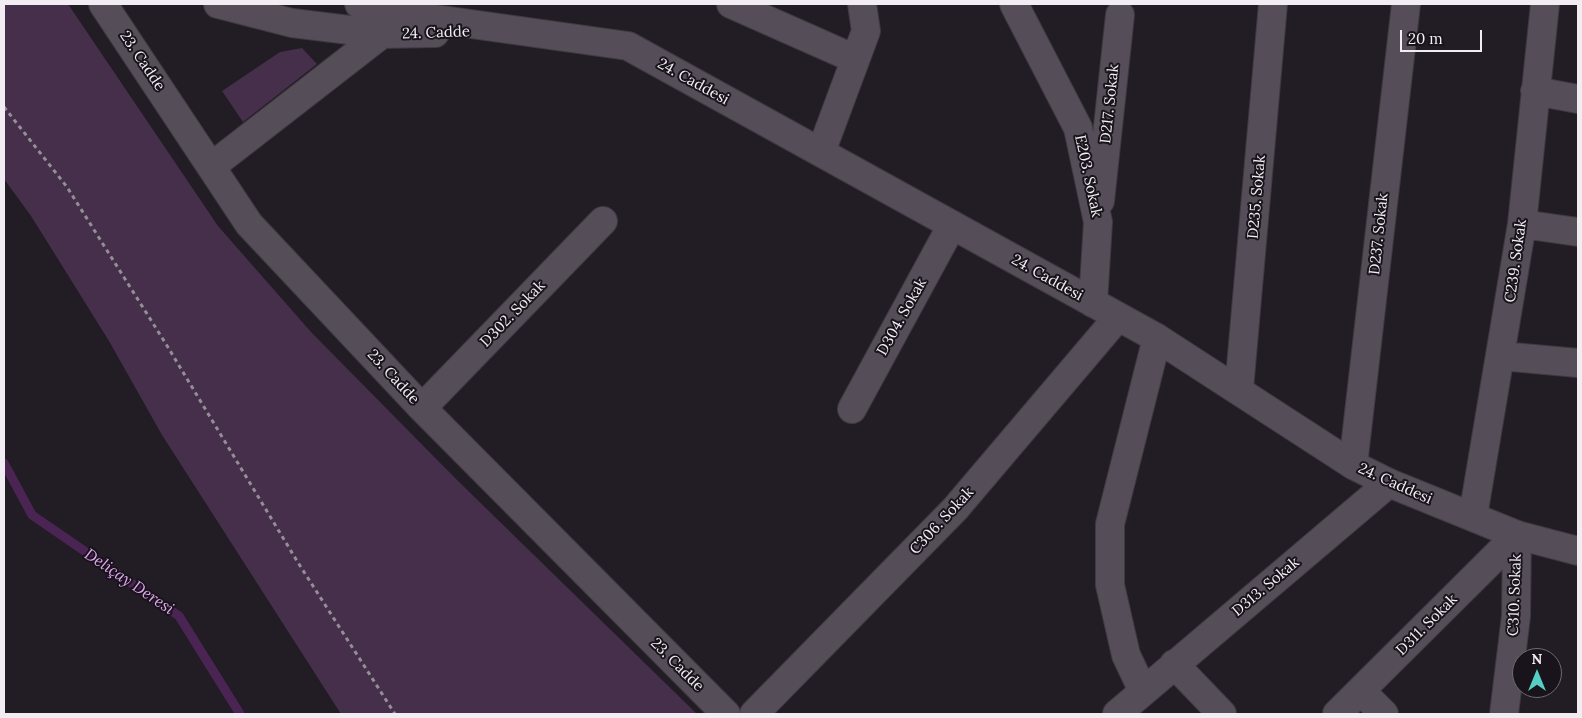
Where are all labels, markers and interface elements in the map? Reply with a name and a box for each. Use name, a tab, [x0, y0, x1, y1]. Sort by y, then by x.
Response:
scale bar	[1402, 20, 1484, 52]
street label: 24. Cadde	[402, 23, 470, 43]
street label: 23. Cadde	[115, 28, 169, 94]
text: 20 m	[1408, 29, 1443, 48]
street label: 24. Caddesi	[654, 55, 732, 109]
street label: D217. Sokak	[1097, 63, 1123, 145]
street label: E203. Sokak	[1070, 133, 1106, 219]
street label: D235. Sokak	[1244, 154, 1270, 240]
street label: D237. Sokak	[1366, 192, 1392, 276]
street label: C239. Sokak	[1501, 218, 1531, 304]
street label: 24. Caddesi	[1008, 251, 1086, 305]
street label: D304. Sokak	[873, 275, 931, 359]
street label: D302. Sokak	[477, 277, 549, 351]
street label: 23. Cadde	[363, 346, 423, 408]
street label: 24. Caddesi	[1355, 460, 1435, 508]
street label: C306. Sokak	[906, 484, 978, 558]
water label: Deliçay Deresi	[80, 545, 178, 619]
street label: D313. Sokak	[1229, 554, 1303, 620]
street label: C310. Sokak	[1505, 554, 1525, 636]
street label: D311. Sokak	[1393, 591, 1461, 659]
street label: 23. Cadde	[647, 635, 707, 695]
north arrow	[1512, 648, 1562, 698]
text: N	[1532, 650, 1542, 668]

